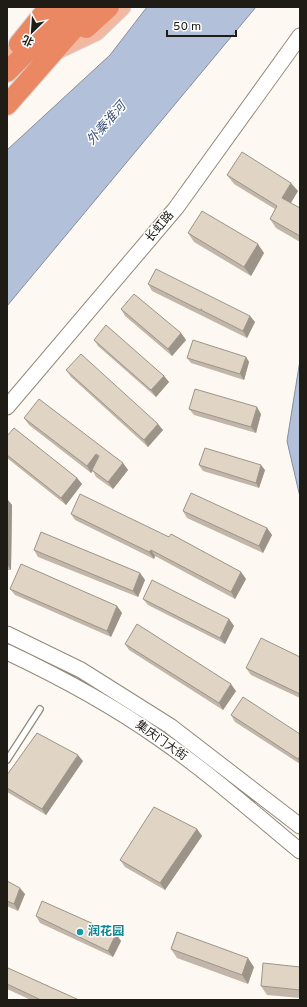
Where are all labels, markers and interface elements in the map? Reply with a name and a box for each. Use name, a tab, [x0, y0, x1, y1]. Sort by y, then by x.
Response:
north arrow	[12, 12, 52, 52]
scale bar	[167, 12, 236, 38]
text: 50 m	[173, 19, 201, 35]
text: 北	[20, 31, 36, 49]
water label: 外秦淮河	[84, 97, 132, 149]
street label: 长虹路	[142, 208, 178, 246]
street label: 集庆门大街	[132, 717, 190, 765]
place label: 润花园	[88, 924, 124, 940]
marker: 润花园	[75, 927, 85, 937]

